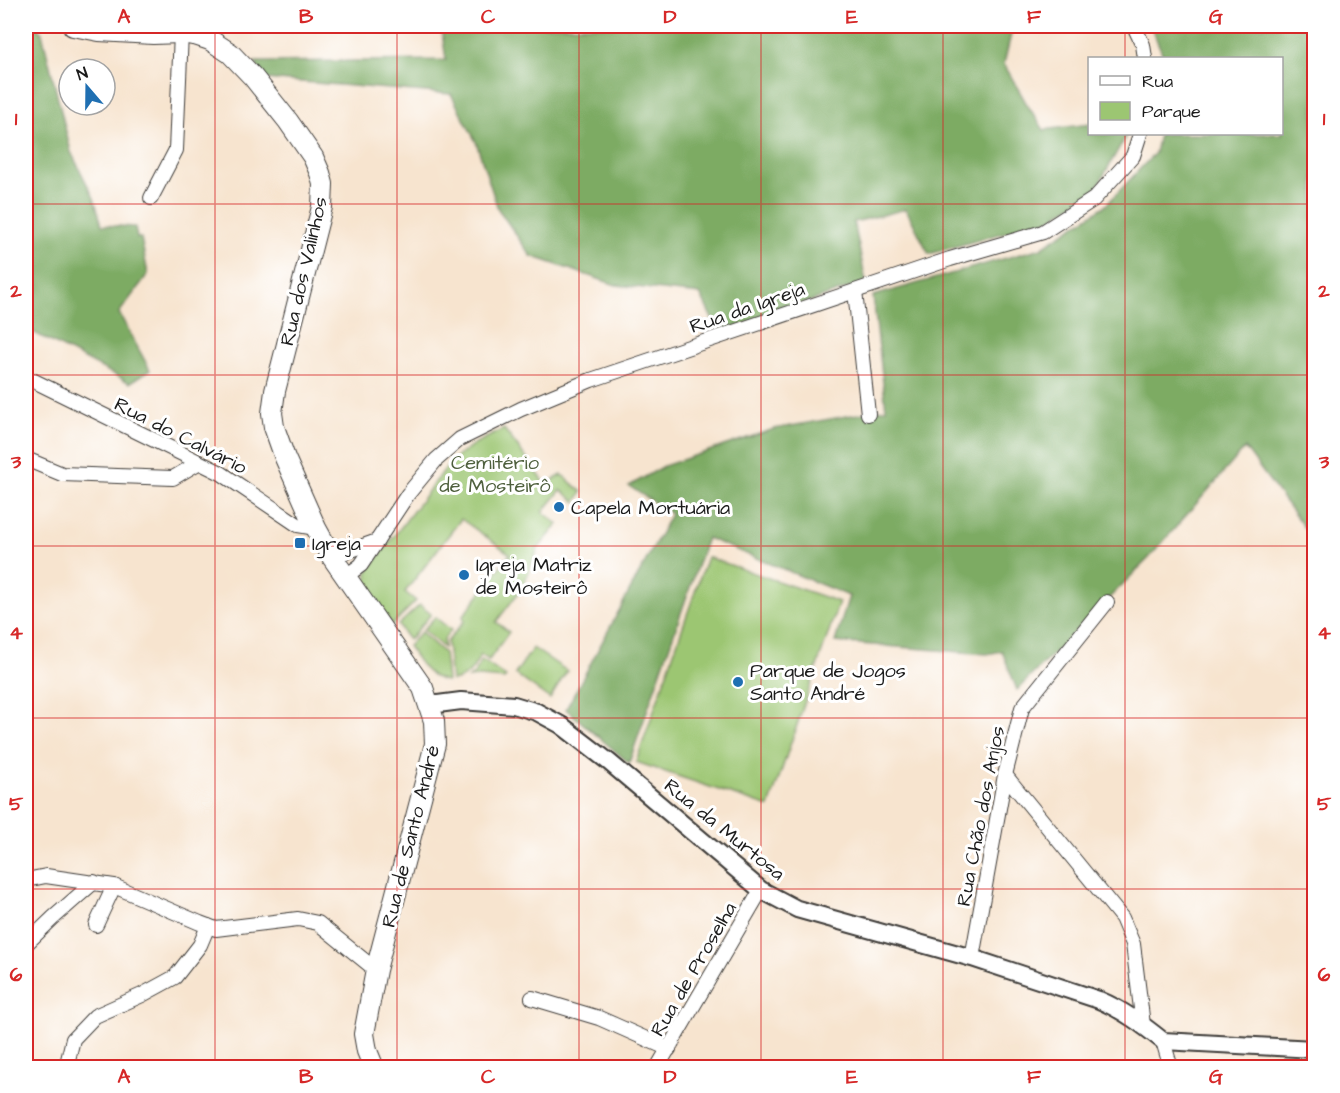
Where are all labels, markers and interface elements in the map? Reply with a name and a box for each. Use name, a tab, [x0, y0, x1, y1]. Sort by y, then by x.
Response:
text: A	[118, 3, 131, 31]
text: B	[299, 3, 314, 31]
text: C	[481, 3, 496, 31]
text: D	[664, 3, 677, 31]
text: E	[846, 3, 858, 31]
text: F	[1027, 3, 1042, 31]
text: G	[1209, 3, 1223, 31]
north arrow	[57, 57, 117, 117]
legend	[1088, 57, 1283, 135]
text: N	[74, 62, 91, 86]
text: Rua	[1142, 69, 1173, 94]
text: Parque	[1142, 99, 1201, 124]
text: 1	[15, 105, 18, 133]
text: 1	[1323, 105, 1326, 133]
street label: Rua dos Valinhos	[273, 194, 335, 349]
street label: Rua da Igreja	[686, 275, 809, 342]
text: 2	[9, 277, 22, 305]
text: 2	[1317, 277, 1330, 305]
street label: Rua do Calvário	[109, 390, 252, 481]
text: 3	[10, 448, 22, 476]
text: 3	[1318, 448, 1330, 476]
park label: Cemitério de Mosteirô	[439, 449, 551, 500]
place label: Capela Mortuária	[571, 494, 730, 522]
marker: Capela Mortuária	[552, 500, 566, 514]
place label: Igreja	[312, 530, 361, 559]
marker: Igreja	[293, 536, 307, 550]
place label: Igreja Matriz de Mosteirô	[476, 551, 592, 602]
marker: Igreja Matriz de Mosteirô	[457, 568, 471, 582]
text: 4	[9, 619, 23, 647]
text: 4	[1317, 619, 1331, 647]
place label: Parque de Jogos Santo André	[750, 657, 906, 708]
marker: Parque de Jogos Santo André	[731, 675, 745, 689]
street label: Rua Chão dos Anjos	[950, 724, 1012, 909]
street label: Rua de Santo André	[375, 742, 447, 930]
street label: Rua da Murtosa	[658, 772, 791, 887]
text: 5	[9, 790, 24, 818]
text: 5	[1317, 790, 1332, 818]
street label: Rua de Proselha	[644, 897, 744, 1042]
text: 6	[10, 961, 23, 989]
text: 6	[1318, 961, 1331, 989]
text: A	[118, 1063, 131, 1091]
text: B	[299, 1063, 314, 1091]
text: C	[481, 1063, 496, 1091]
text: D	[664, 1063, 677, 1091]
text: E	[846, 1063, 858, 1091]
text: F	[1027, 1063, 1042, 1091]
text: G	[1209, 1063, 1223, 1091]

